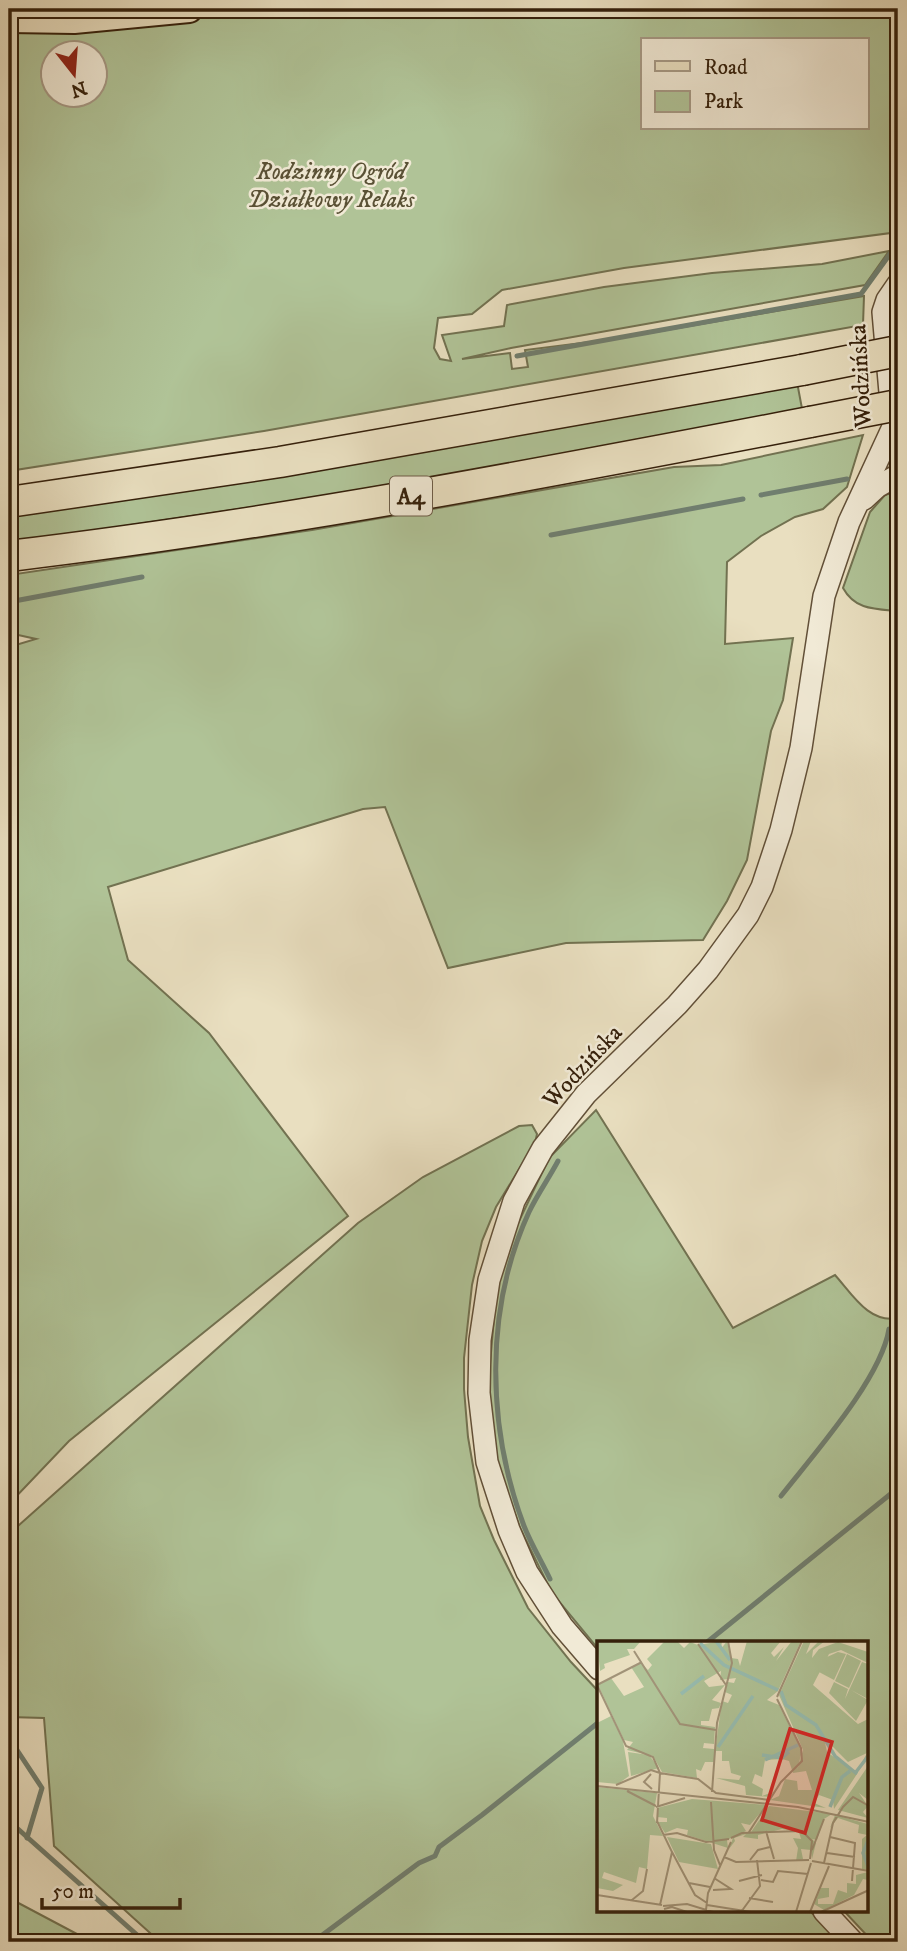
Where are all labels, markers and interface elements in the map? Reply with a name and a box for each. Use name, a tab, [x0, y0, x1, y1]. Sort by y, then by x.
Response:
north arrow	[38, 38, 108, 108]
legend	[641, 38, 869, 130]
text: Road	[704, 55, 748, 81]
text: N	[67, 76, 89, 102]
text: Park	[704, 89, 744, 115]
park label: Rodzinny Ogród Działkowy Relaks	[248, 157, 415, 215]
street label: Wodzińska	[843, 323, 879, 430]
road number: A4	[390, 476, 432, 516]
street label: Wodzińska	[536, 1018, 630, 1116]
inset map	[597, 1641, 869, 1912]
scale bar	[42, 1867, 180, 1911]
text: 50 m	[52, 1879, 94, 1905]

